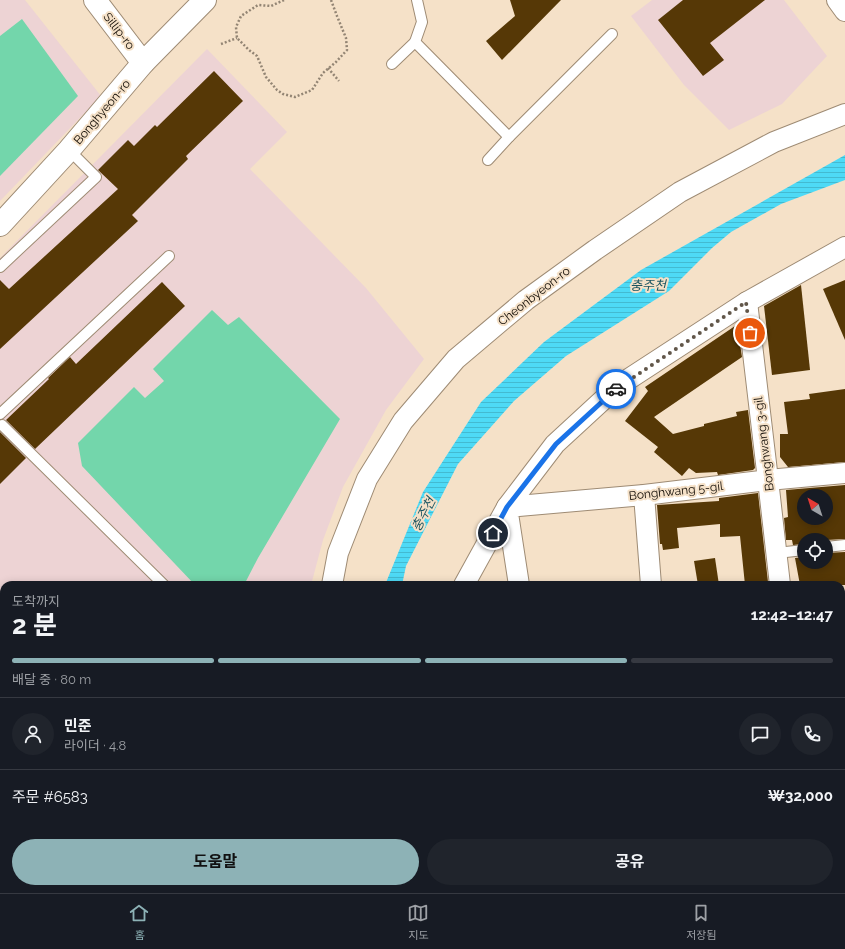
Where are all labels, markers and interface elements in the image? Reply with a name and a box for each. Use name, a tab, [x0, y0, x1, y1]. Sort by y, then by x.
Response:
street label: Sillip-ro	[100, 10, 138, 52]
street label: Bonghyeon-ro	[71, 77, 133, 147]
street label: Cheonbyeon-ro	[495, 264, 573, 328]
water label: 충주천	[630, 278, 667, 293]
pin	[733, 316, 767, 350]
icon: bag	[739, 322, 761, 344]
courier	[596, 369, 636, 409]
icon: car	[605, 378, 627, 400]
street label: Bonghwang 3-gil	[751, 395, 777, 492]
street label: Bonghwang 5-gil	[628, 479, 725, 503]
north arrow	[797, 489, 833, 525]
map controls	[797, 489, 833, 569]
water label: 충주천	[409, 494, 439, 534]
pin	[476, 516, 510, 550]
icon: home	[482, 522, 504, 544]
button: locate	[797, 533, 833, 569]
text: 도착까지	[12, 594, 60, 609]
text: 12:42–12:47	[751, 606, 833, 624]
text: 2 분	[12, 610, 57, 640]
text: 배달 중 · 80 m	[12, 672, 91, 687]
button: person	[12, 713, 54, 755]
button: chat	[739, 713, 781, 755]
button: phone	[791, 713, 833, 755]
text: 민준	[64, 717, 92, 735]
text: 라이더 · 4.8	[64, 738, 126, 753]
text: ₩32,000	[768, 787, 833, 805]
text: 주문 #6583	[12, 788, 88, 806]
button: 도움말	[12, 839, 419, 885]
button: 공유	[427, 839, 833, 885]
tab: 홈	[128, 902, 150, 942]
tab: 지도	[407, 902, 429, 942]
tab: 저장됨	[686, 902, 717, 942]

